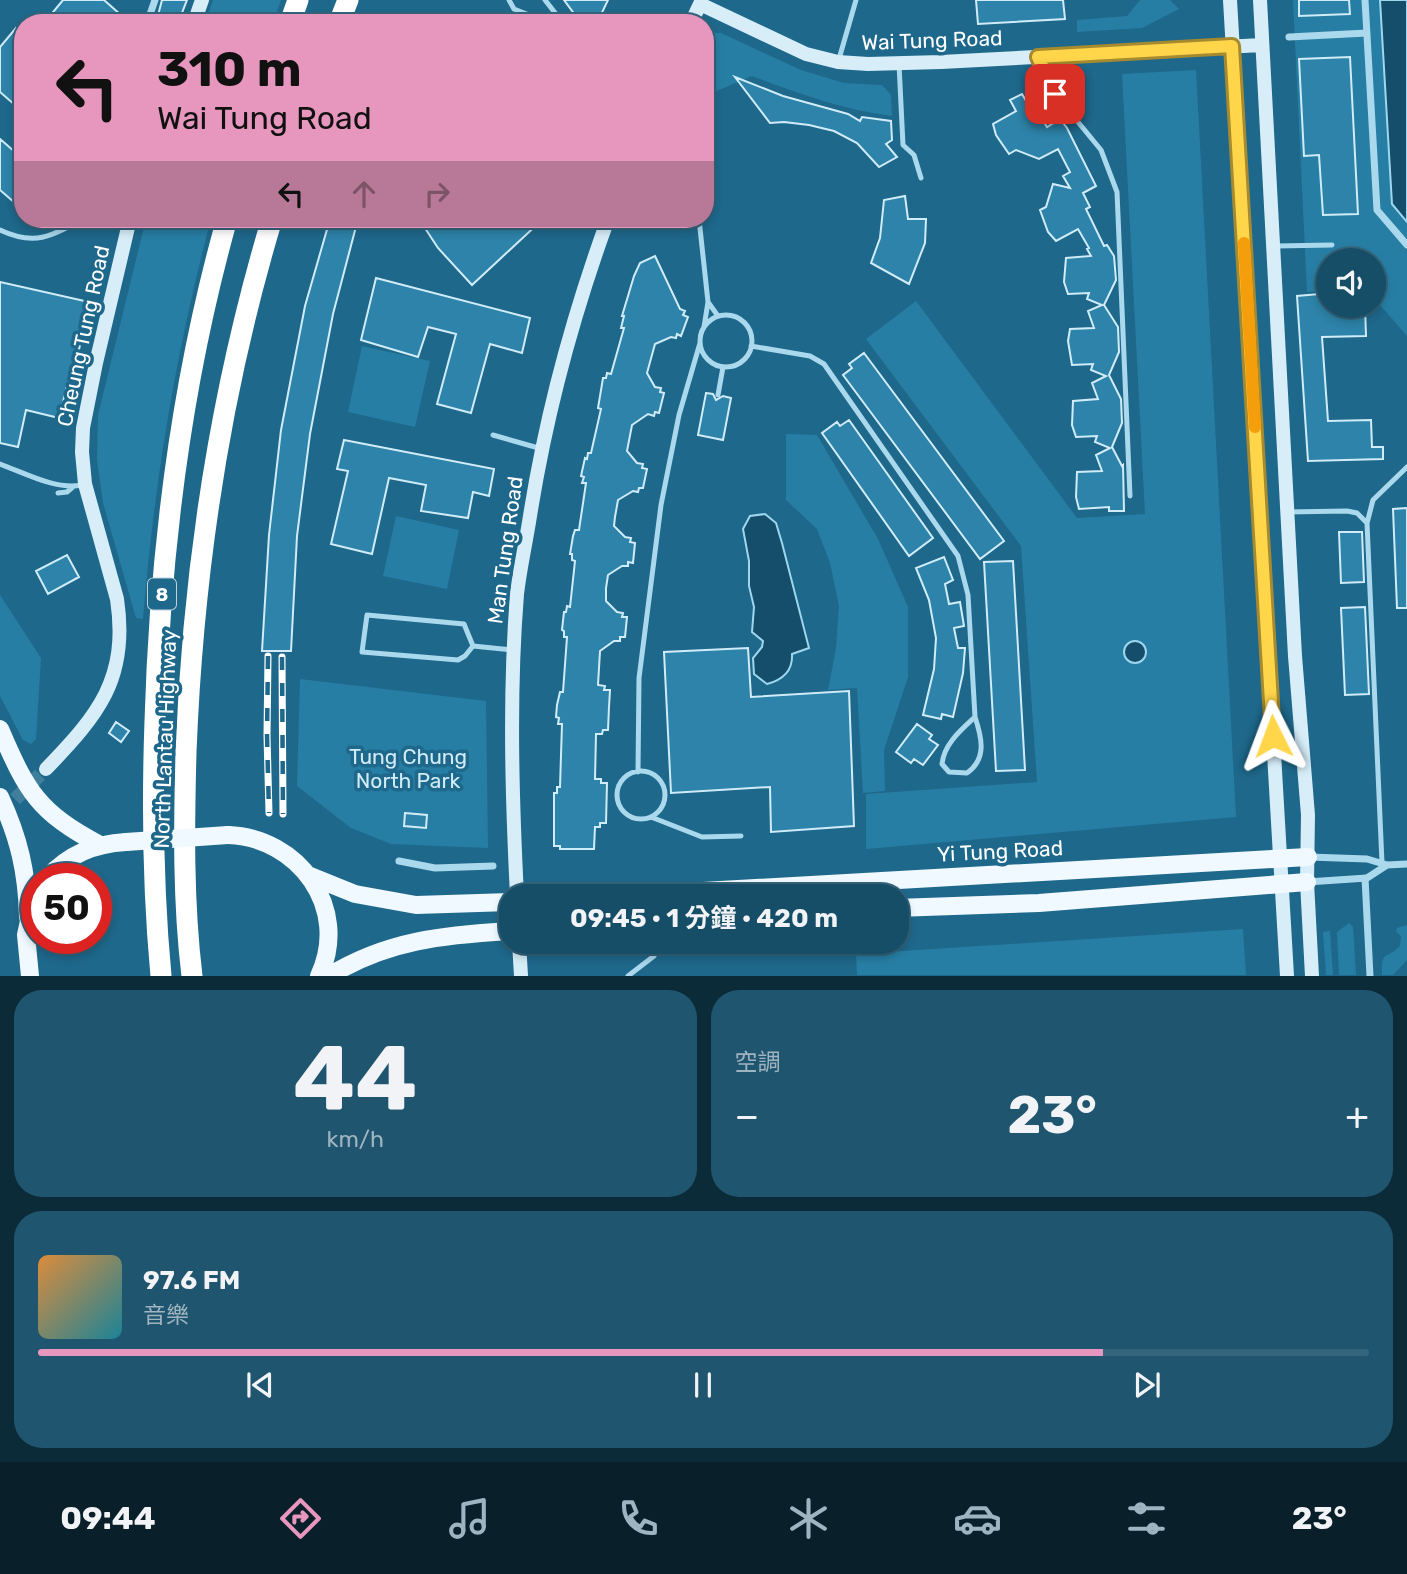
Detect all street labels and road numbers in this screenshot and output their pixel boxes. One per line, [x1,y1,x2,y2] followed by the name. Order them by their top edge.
[861,25,1003,55] street label: Wai Tung Road
[52,243,114,429] street label: Cheung Tung Road
[482,475,528,625] street label: Man Tung Road
[148,579,176,610] road number: 8
[149,629,181,849] street label: North Lantau Highway
[936,835,1064,867] street label: Yi Tung Road

